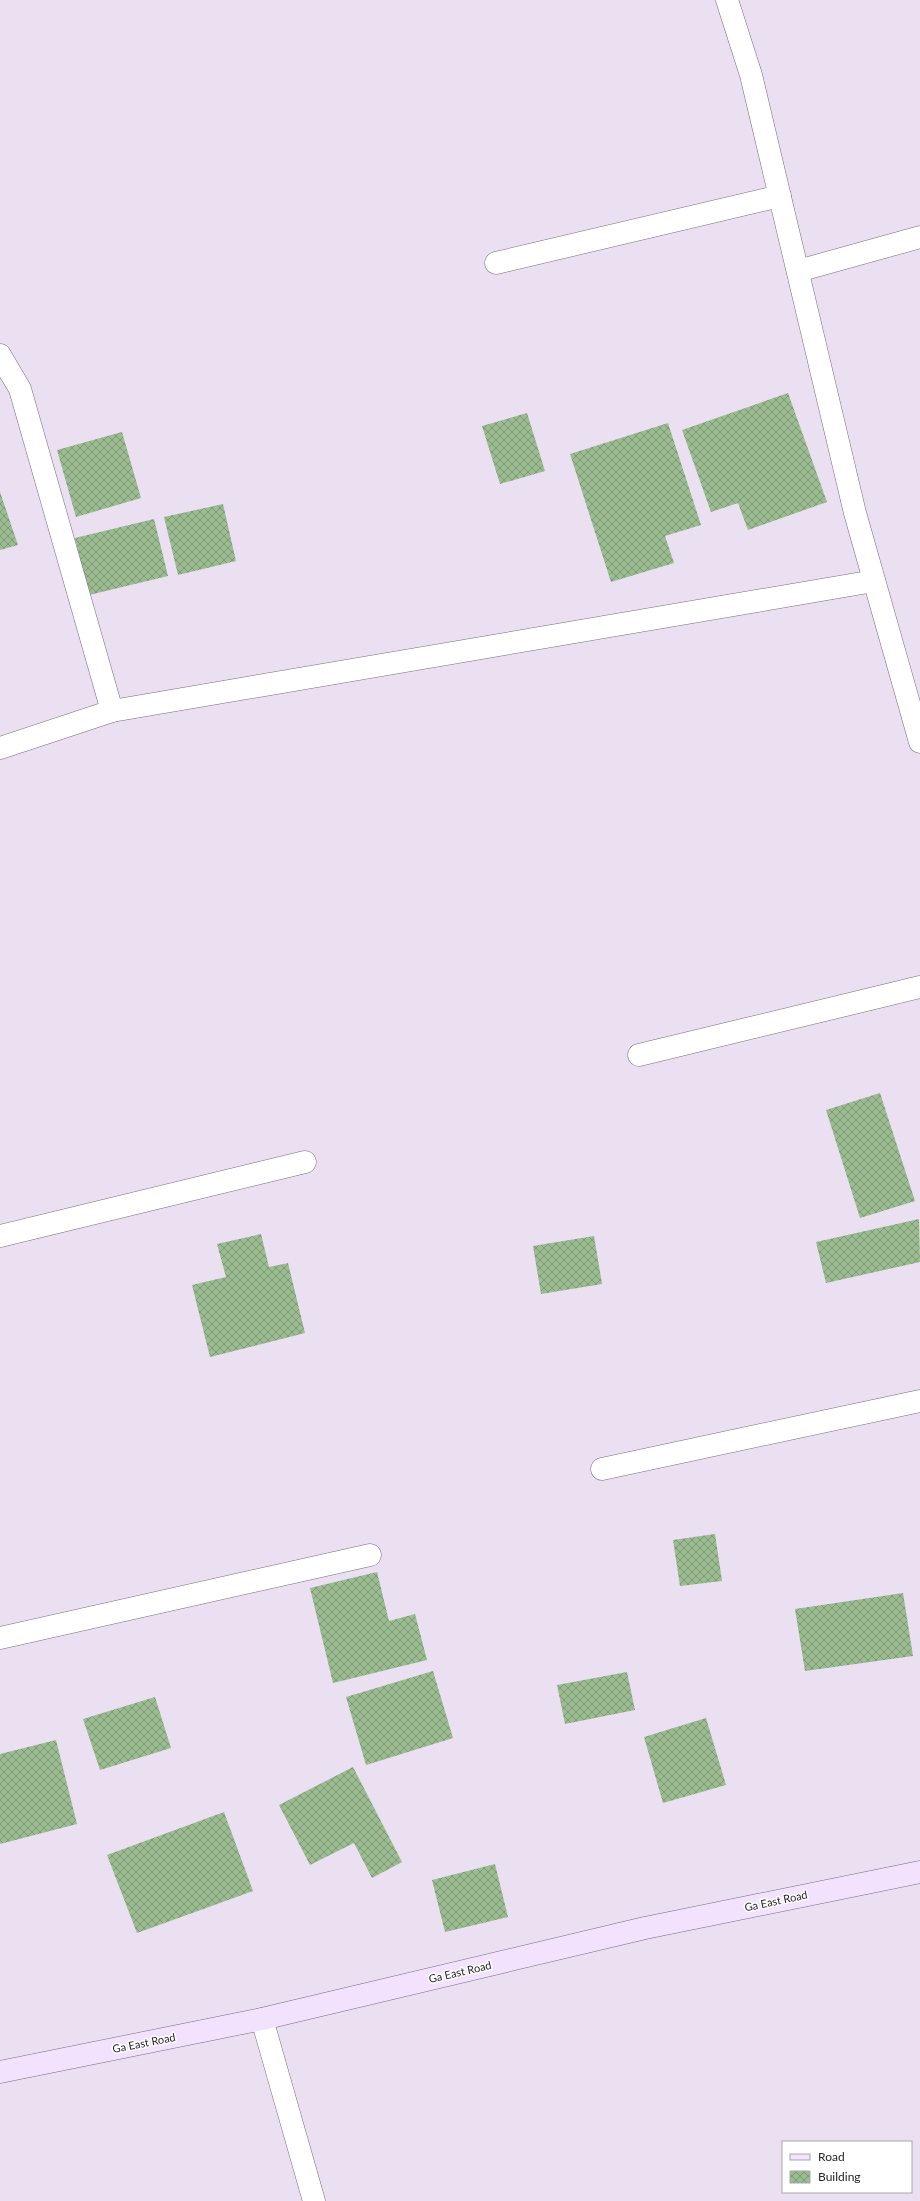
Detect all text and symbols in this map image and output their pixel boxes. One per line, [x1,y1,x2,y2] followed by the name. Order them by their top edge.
[743,1888,809,1914] street label: Ga East Road
[427,1958,493,1985] street label: Ga East Road
[111,2030,177,2055] street label: Ga East Road
[782,2141,912,2193] legend
[818,2149,845,2164] text: Road
[818,2169,861,2184] text: Building

